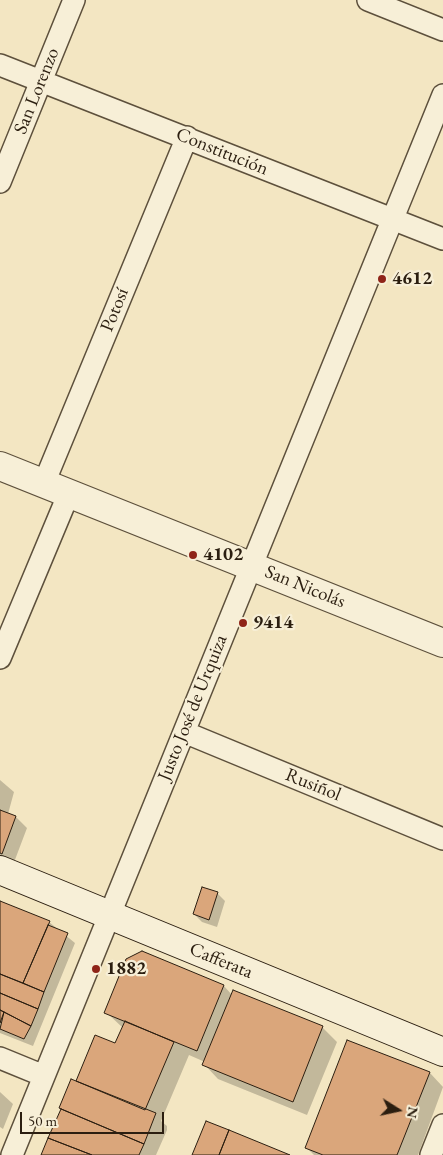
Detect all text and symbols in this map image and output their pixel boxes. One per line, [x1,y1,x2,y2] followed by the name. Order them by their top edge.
[9,44,65,138] street label: San Lorenzo
[173,123,271,181] street label: Constitución
[392,268,432,290] place label: 4612
[376,273,388,285] marker: 4612
[96,285,134,335] street label: Potosí
[203,544,243,566] place label: 4102
[187,549,199,561] marker: 4102
[261,561,349,613] street label: San Nicolás
[253,612,293,634] place label: 9414
[237,617,249,629] marker: 9414
[153,632,233,784] street label: Justo José de Urquiza
[282,764,344,806] street label: Rusiñol
[186,938,256,984] street label: Cafferata
[106,958,146,980] place label: 1882
[90,963,102,975] marker: 1882
[373,1085,423,1135] north arrow
[22,1102,166,1134] scale bar
[403,1105,423,1120] text: N
[28,1111,57,1130] text: 50 m

